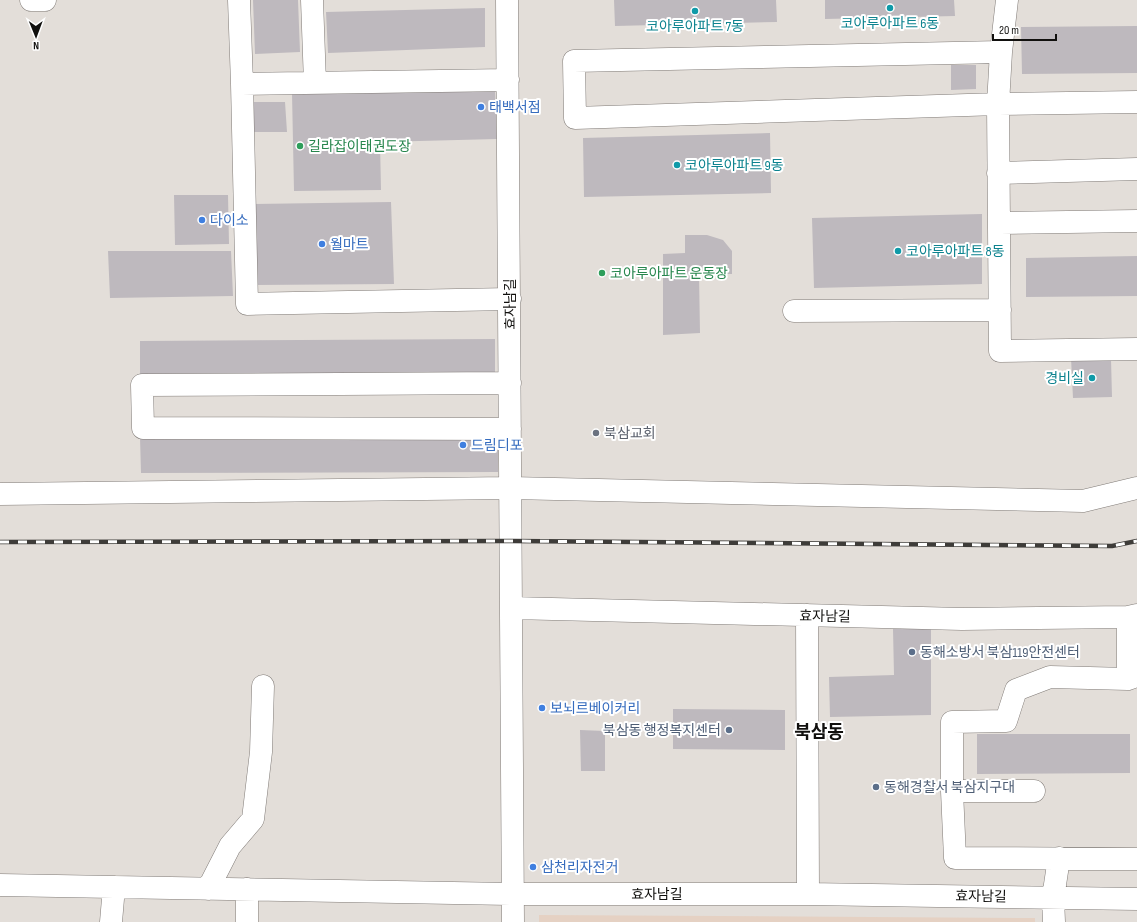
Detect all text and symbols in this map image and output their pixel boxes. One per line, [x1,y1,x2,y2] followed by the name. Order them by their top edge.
[885,3,895,13] marker: 코아루아파트 6동
[690,6,700,16] marker: 코아루아파트 7동
[841,15,939,32] place label: 코아루아파트 6동
[16,16,56,56] north arrow
[993,16,1056,42] scale bar
[646,18,744,35] place label: 코아루아파트 7동
[999,23,1019,38] text: 20 m
[33,39,39,52] text: N
[489,99,541,116] place label: 태백서점
[476,102,486,112] marker: 태백서점
[308,138,411,155] place label: 길라잡이태권도장
[295,141,305,151] marker: 길라잡이태권도장
[685,157,784,174] place label: 코아루아파트 9동
[672,160,682,170] marker: 코아루아파트 9동
[210,212,249,229] place label: 다이소
[197,215,207,225] marker: 다이소
[330,236,369,253] place label: 월마트
[317,239,327,249] marker: 월마트
[906,243,1005,260] place label: 코아루아파트 8동
[893,246,903,256] marker: 코아루아파트 8동
[610,265,728,282] place label: 코아루아파트 운동장
[597,268,607,278] marker: 코아루아파트 운동장
[502,278,519,330] street label: 효자남길
[1045,370,1084,387] place label: 경비실
[1087,373,1097,383] marker: 경비실
[604,425,656,442] place label: 북삼교회
[591,428,601,438] marker: 북삼교회
[471,437,523,454] place label: 드림디포
[458,440,468,450] marker: 드림디포
[799,608,851,625] street label: 효자남길
[920,644,1080,661] place label: 동해소방서 북삼119안전센터
[907,647,917,657] marker: 동해소방서 북삼119안전센터
[550,700,640,717] place label: 보뇌르베이커리
[537,703,547,713] marker: 보뇌르베이커리
[603,722,721,739] place label: 북삼동 행정복지센터
[794,722,844,743] district label: 북삼동
[724,725,734,735] marker: 북삼동 행정복지센터
[884,779,1015,796] place label: 동해경찰서 북삼지구대
[871,782,881,792] marker: 동해경찰서 북삼지구대
[541,859,618,876] place label: 삼천리자전거
[528,862,538,872] marker: 삼천리자전거
[631,886,683,903] street label: 효자남길
[955,888,1007,905] street label: 효자남길

